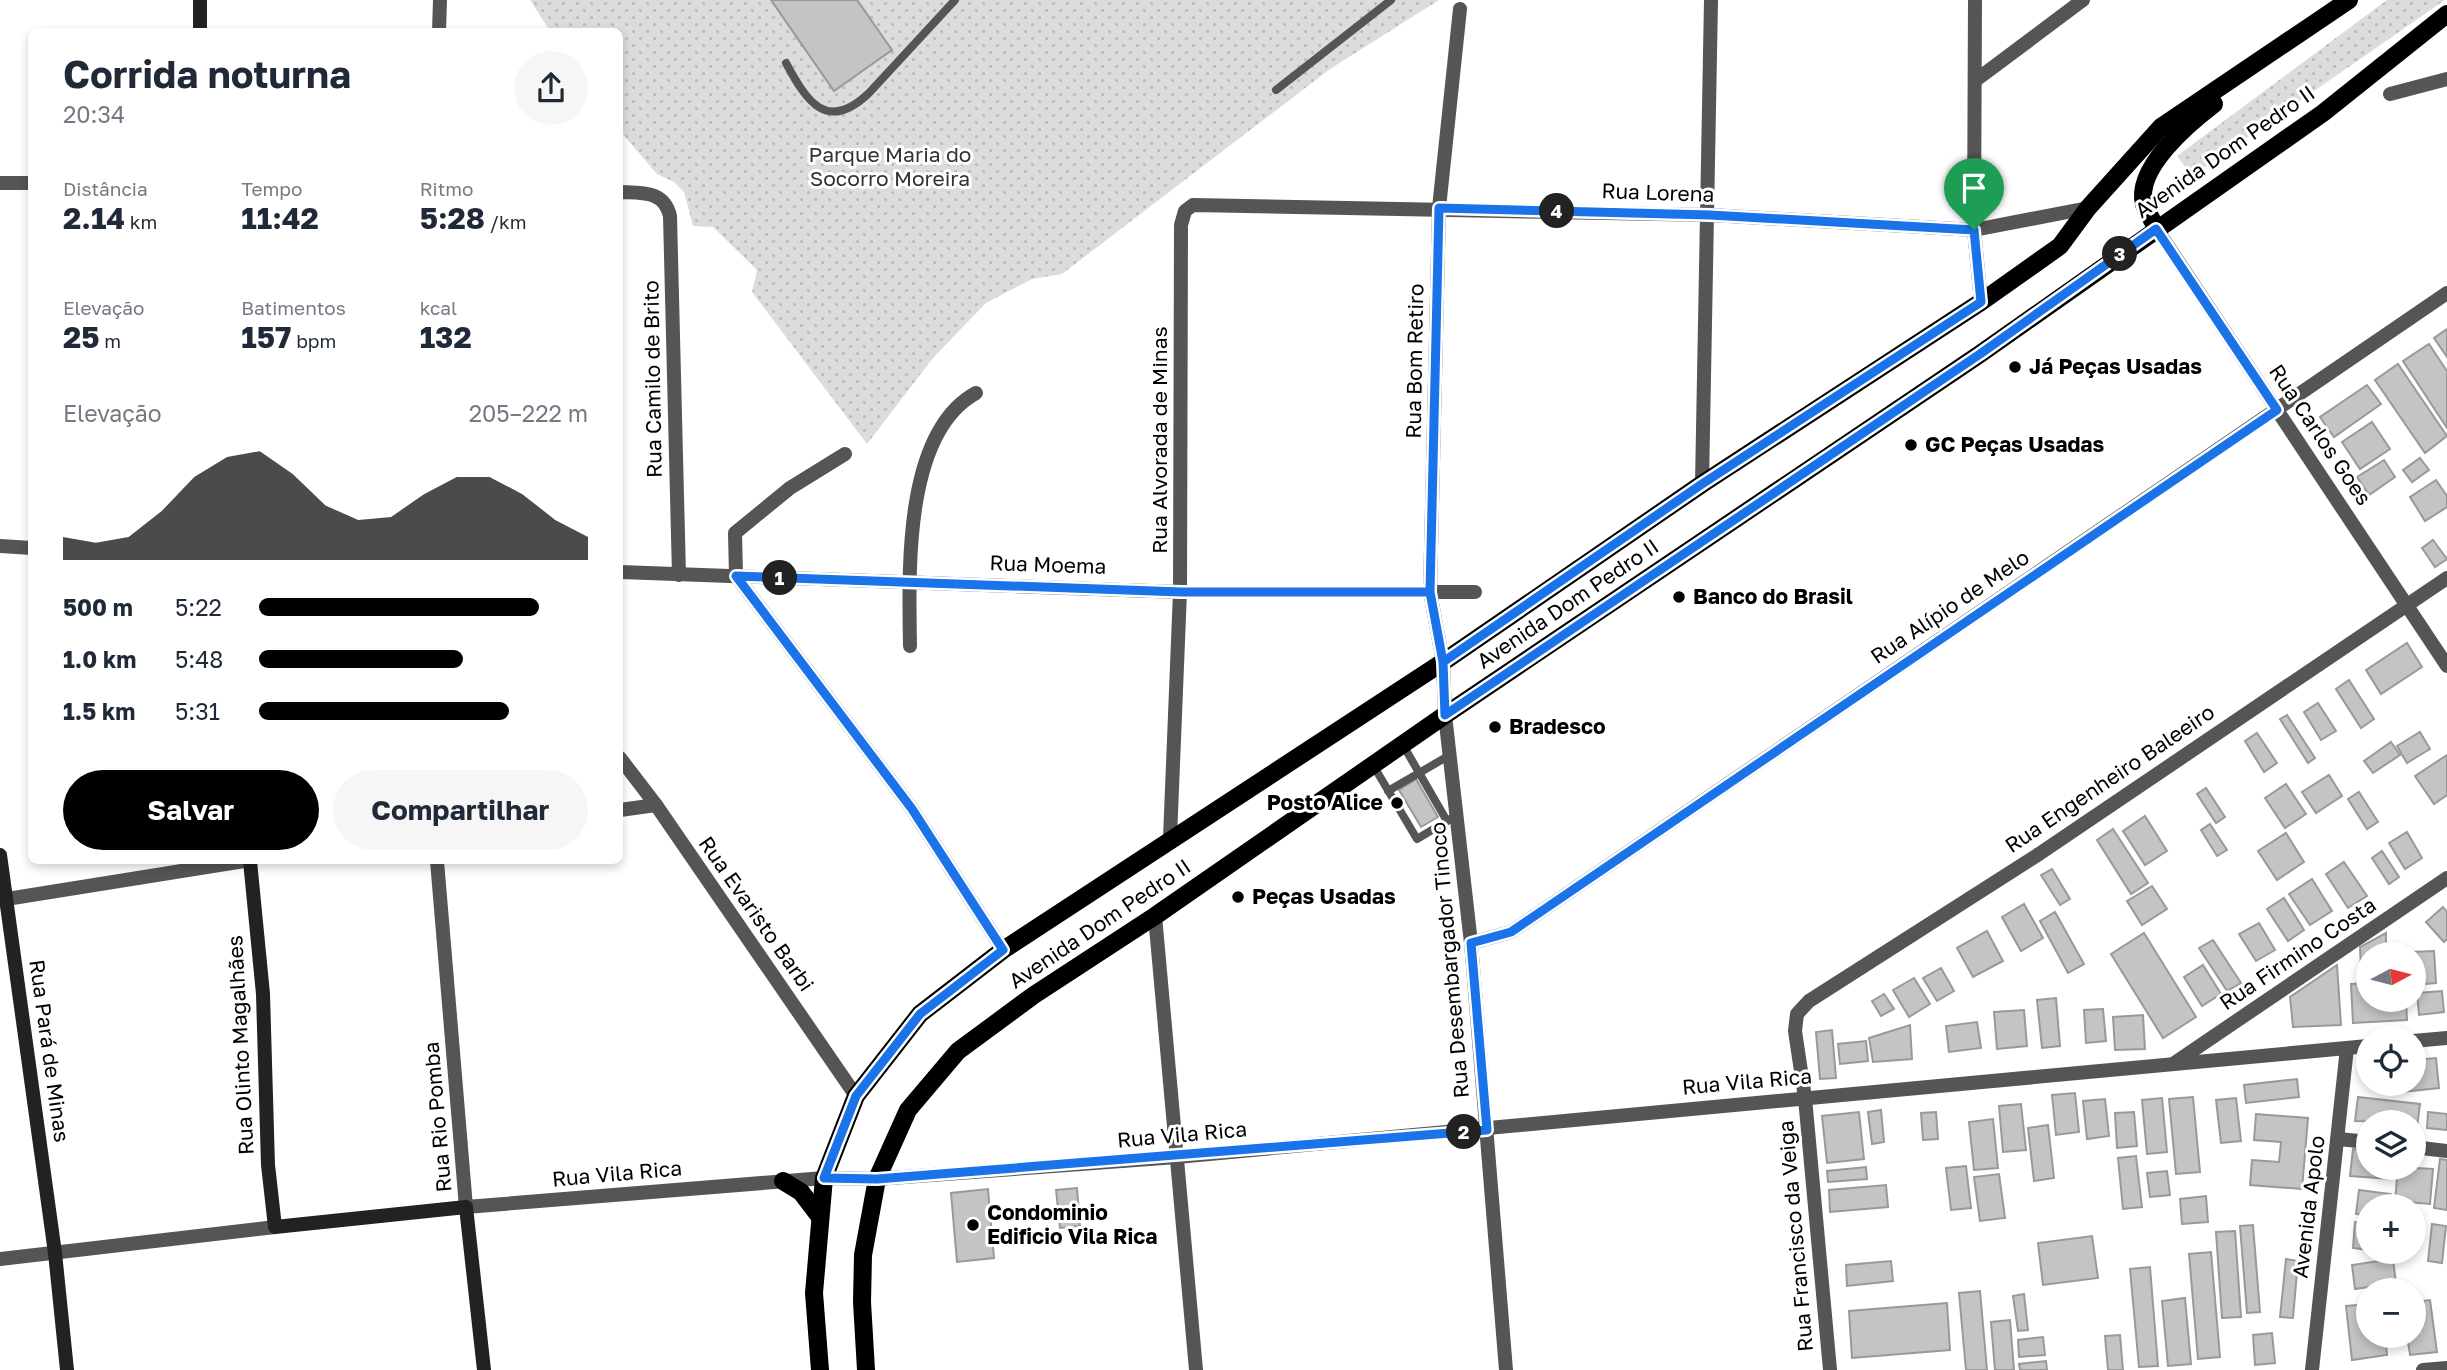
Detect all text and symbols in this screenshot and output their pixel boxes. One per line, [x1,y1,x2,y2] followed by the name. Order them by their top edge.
[63,51,351,96] text: Corrida noturna
[514,51,588,125] button: share
[2129,79,2319,223] street label: Avenida Dom Pedro II
[63,100,125,128] text: 20:34
[809,141,971,191] park label: Parque Maria do Socorro Moreira
[1944,158,2004,230] pin
[1955,169,1993,207] icon: arrive
[63,177,148,200] text: Distância
[241,177,302,200] text: Tempo
[420,177,473,200] text: Ritmo
[1601,177,1715,207] street label: Rua Lorena
[1540,194,1574,228] pin: 4
[1551,199,1562,222] text: 4
[63,200,125,236] text: 2.14
[241,200,319,236] text: 11:42
[420,200,485,236] text: 5:28
[125,210,157,233] text: km
[485,210,526,233] text: /km
[2102,236,2138,272] pin: 3
[2114,242,2125,265] text: 3
[637,280,667,478] street label: Rua Camilo de Brito
[1400,283,1428,439] street label: Rua Bom Retiro
[63,296,144,319] text: Elevação
[241,296,346,319] text: Batimentos
[420,296,457,319] text: kcal
[63,319,100,355] text: 25
[241,319,291,355] text: 157
[420,319,472,355] text: 132
[1146,326,1172,554] street label: Rua Alvorada de Minas
[100,329,121,352] text: m
[291,329,336,352] text: bpm
[2029,353,2202,379] place label: Já Peças Usadas
[2007,359,2023,375] marker: Já Peças Usadas
[2264,359,2378,510] street label: Rua Carlos Goes
[63,399,162,427] text: Elevação
[469,399,588,427] text: 205–222 m
[1925,431,2104,457] place label: GC Peças Usadas
[1903,437,1919,453] marker: GC Peças Usadas
[1472,533,1663,674] street label: Avenida Dom Pedro II
[1865,543,2034,669] street label: Rua Alípio de Melo
[989,549,1107,579] street label: Rua Moema
[762,560,798,596] pin: 1
[775,566,784,589] text: 1
[1693,583,1853,609] place label: Banco do Brasil
[1671,589,1687,605] marker: Banco do Brasil
[63,593,133,621] text: 500 m
[175,593,222,621] text: 5:22
[63,645,136,673] text: 1.0 km
[175,645,223,673] text: 5:48
[63,697,135,725] text: 1.5 km
[175,697,220,725] text: 5:31
[2000,698,2219,858] street label: Rua Engenheiro Baleeiro
[1509,713,1606,739] place label: Bradesco
[1487,719,1503,735] marker: Bradesco
[63,770,319,850] button: Salvar
[333,770,588,850] button: Compartilhar
[1267,789,1383,815] place label: Posto Alice
[1389,795,1405,811] marker: Posto Alice
[1424,821,1474,1099] street label: Rua Desembargador Tinoco
[694,831,820,996] street label: Rua Evaristo Barbi
[1004,853,1195,994] street label: Avenida Dom Pedro II
[1252,883,1396,909] place label: Peças Usadas
[1230,889,1246,905] marker: Peças Usadas
[2214,891,2381,1015] street label: Rua Firmino Costa
[221,934,259,1156] street label: Rua Olinto Magalhães
[2356,942,2426,1012] north arrow
[2356,942,2426,1348] map controls
[24,958,76,1144] street label: Rua Pará de Minas
[2356,1026,2426,1096] button: locate
[417,1041,457,1193] street label: Rua Rio Pomba
[1681,1062,1813,1100] street label: Rua Vila Rica
[2356,1110,2426,1180] button: layers
[1446,1114,1482,1150] pin: 2
[1116,1115,1248,1153] street label: Rua Vila Rica
[1772,1119,1818,1353] street label: Rua Francisco da Veiga
[1458,1120,1469,1143] text: 2
[2286,1134,2330,1280] street label: Avenida Apolo
[551,1154,683,1192] street label: Rua Vila Rica
[2356,1194,2426,1264] button: +
[987,1199,1158,1249] place label: Condominio Edificio Vila Rica
[965,1217,981,1233] marker: Condominio Edificio Vila Rica
[2356,1278,2426,1348] button: −

